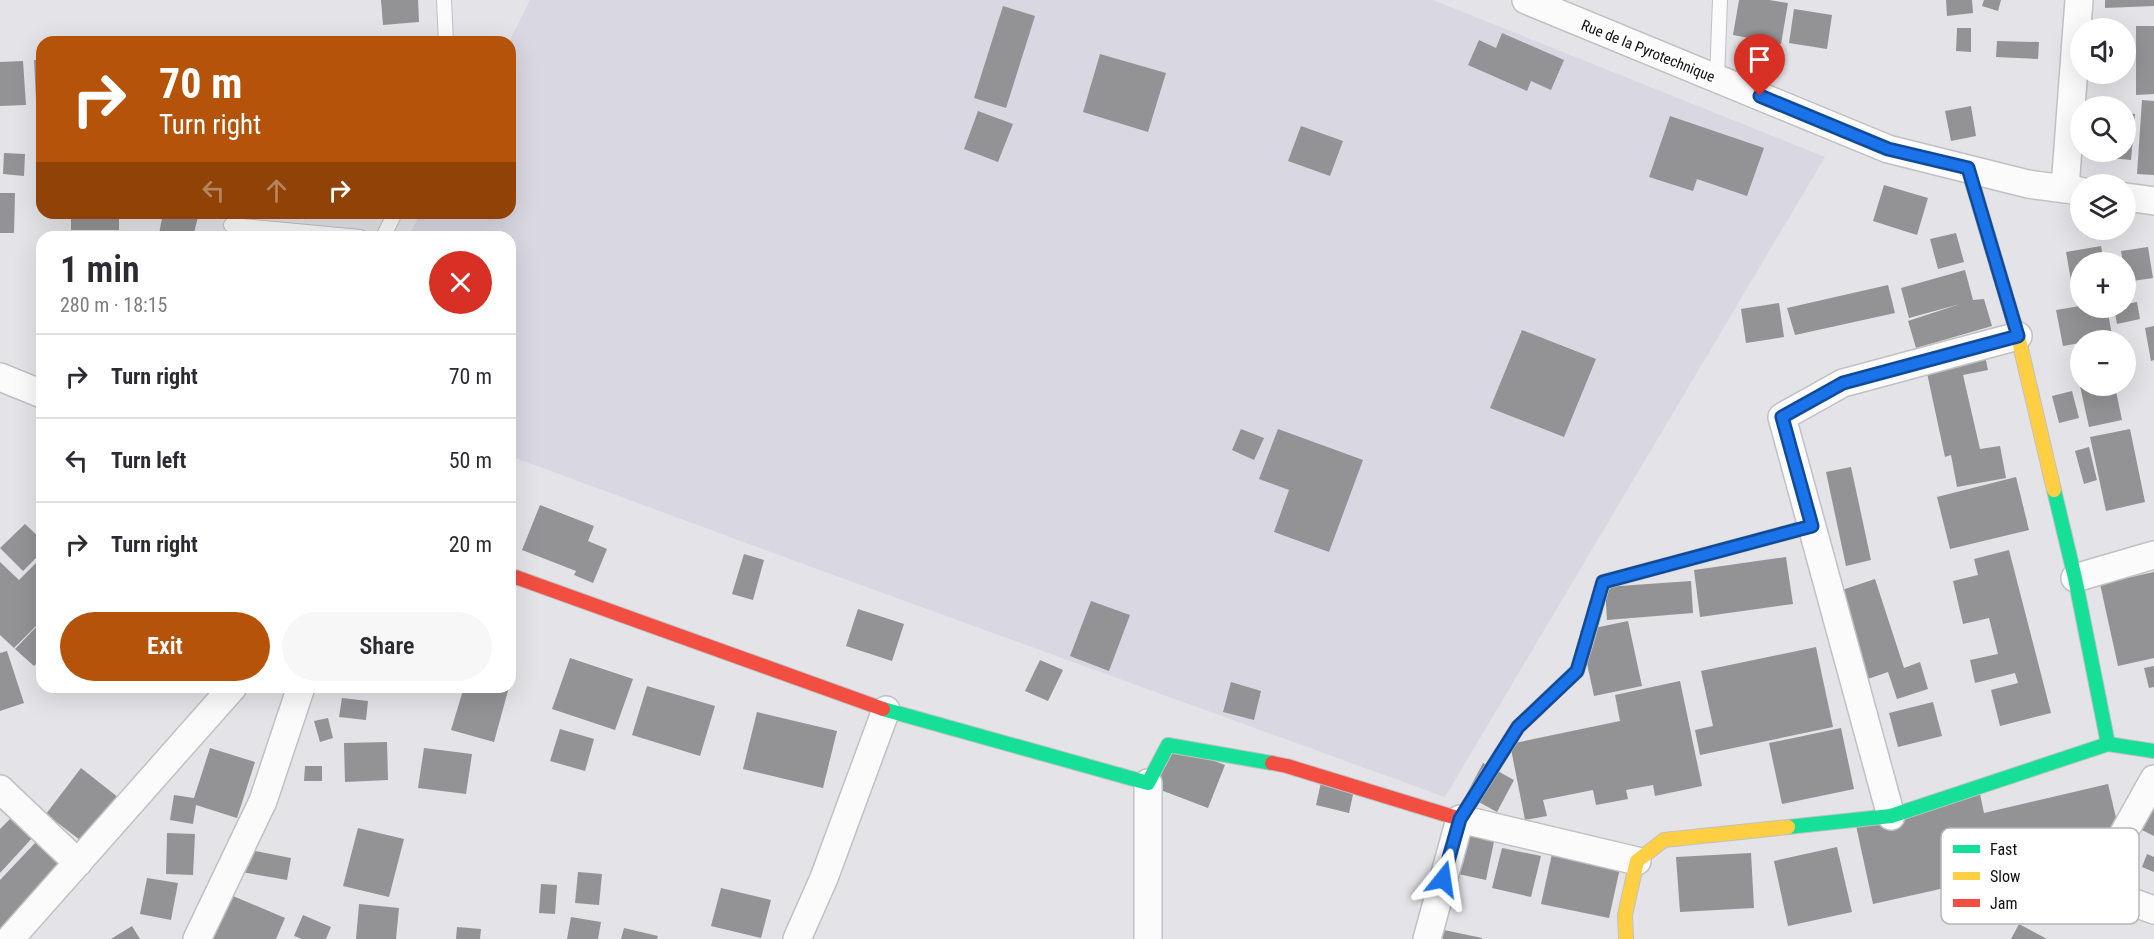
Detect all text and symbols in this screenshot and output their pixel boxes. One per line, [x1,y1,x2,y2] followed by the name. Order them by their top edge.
[1579,16,1717,86] street label: Rue de la Pyrotechnique
[2070,18,2136,396] map controls
[2070,18,2136,84] button: sound
[1734,34,1785,96] pin
[1743,43,1776,76] icon: arrive
[159,59,242,108] text: 70 m
[60,60,138,138] icon: right
[2070,96,2136,162] button: search
[159,109,261,141] text: Turn right
[197,174,230,207] icon: left
[260,174,293,207] icon: ahead
[323,174,356,207] icon: right
[2070,174,2136,240] button: layers
[60,249,140,291] text: 1 min
[429,251,492,314] button: close
[2070,252,2136,318] button: +
[60,293,167,317] text: 280 m · 18:15
[2070,330,2136,396] button: −
[60,360,93,393] icon: right
[111,364,198,389] text: Turn right
[449,364,492,389] text: 70 m
[60,444,93,477] icon: left
[111,448,186,473] text: Turn left
[449,448,492,473] text: 50 m
[60,528,93,561] icon: right
[111,532,198,557] text: Turn right
[449,532,492,557] text: 20 m
[60,612,270,681] button: Exit
[282,612,492,681] button: Share
[1941,828,2139,924] legend
[1990,840,2017,859] text: Fast
[1411,847,1475,911] position arrow
[1990,867,2020,886] text: Slow
[1990,894,2017,913] text: Jam

